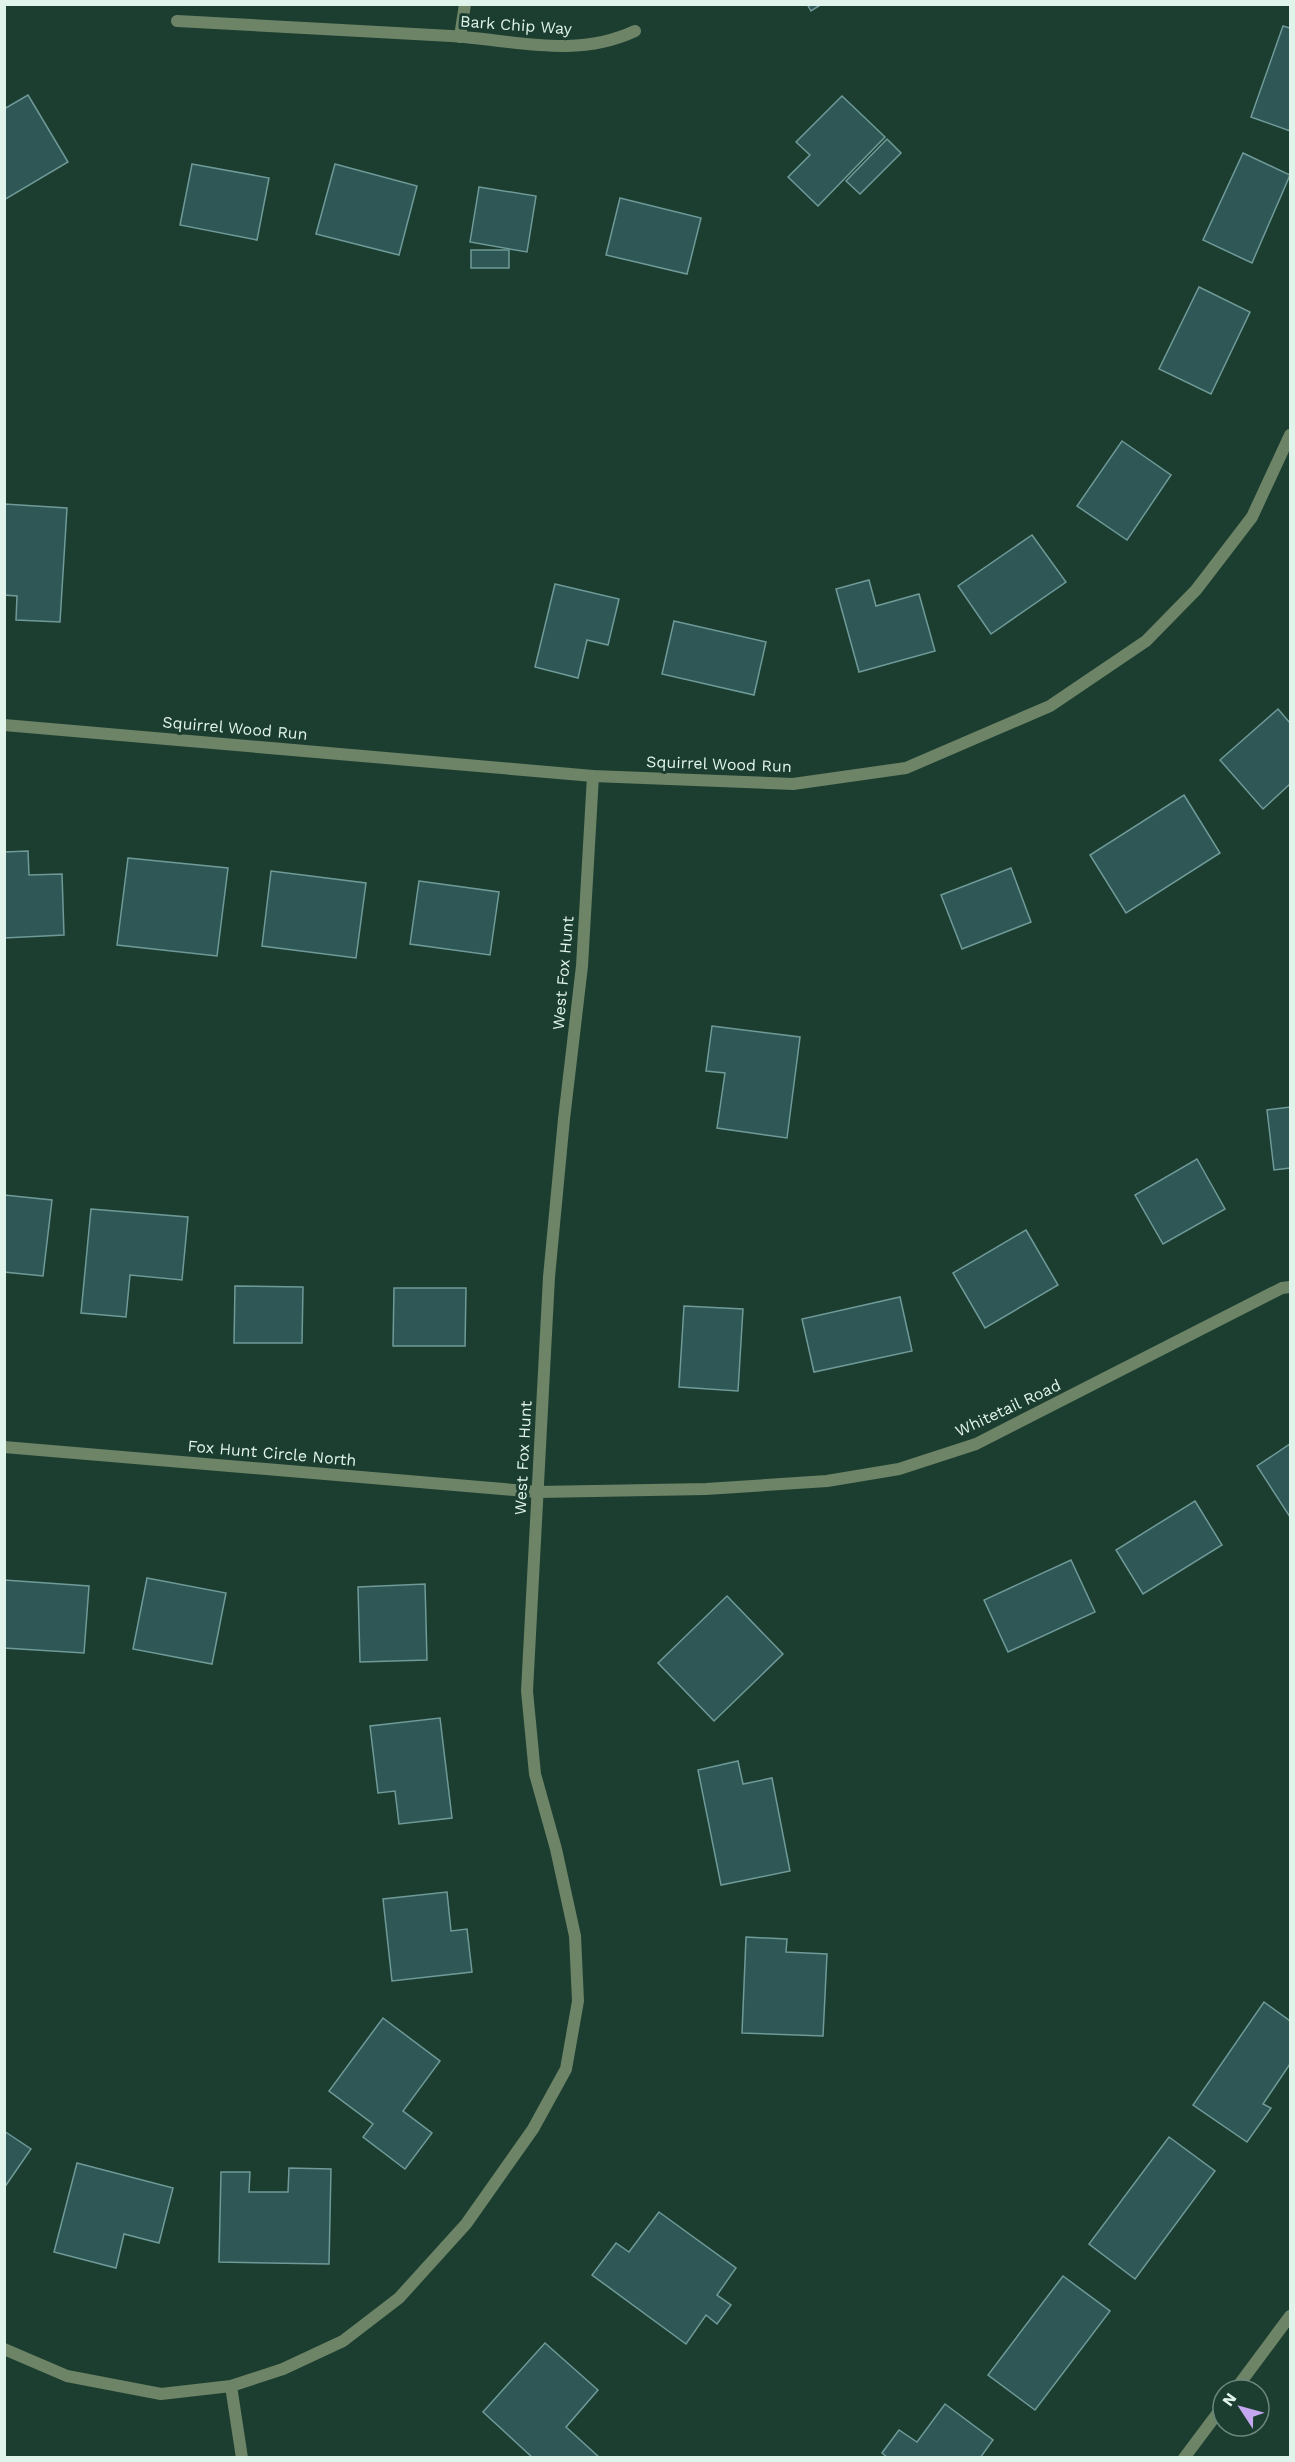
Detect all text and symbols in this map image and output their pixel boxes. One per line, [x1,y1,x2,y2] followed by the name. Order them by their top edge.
[459,12,573,38] street label: Bark Chip Way
[162,712,308,744] street label: Squirrel Wood Run
[646,752,792,776] street label: Squirrel Wood Run
[549,915,577,1031] street label: West Fox Hunt
[952,1375,1064,1441] street label: Whitetail Road
[511,1400,535,1516] street label: West Fox Hunt
[187,1436,357,1470] street label: Fox Hunt Circle North
[1211,2378,1271,2438] north arrow
[1218,2389,1240,2410] text: N

